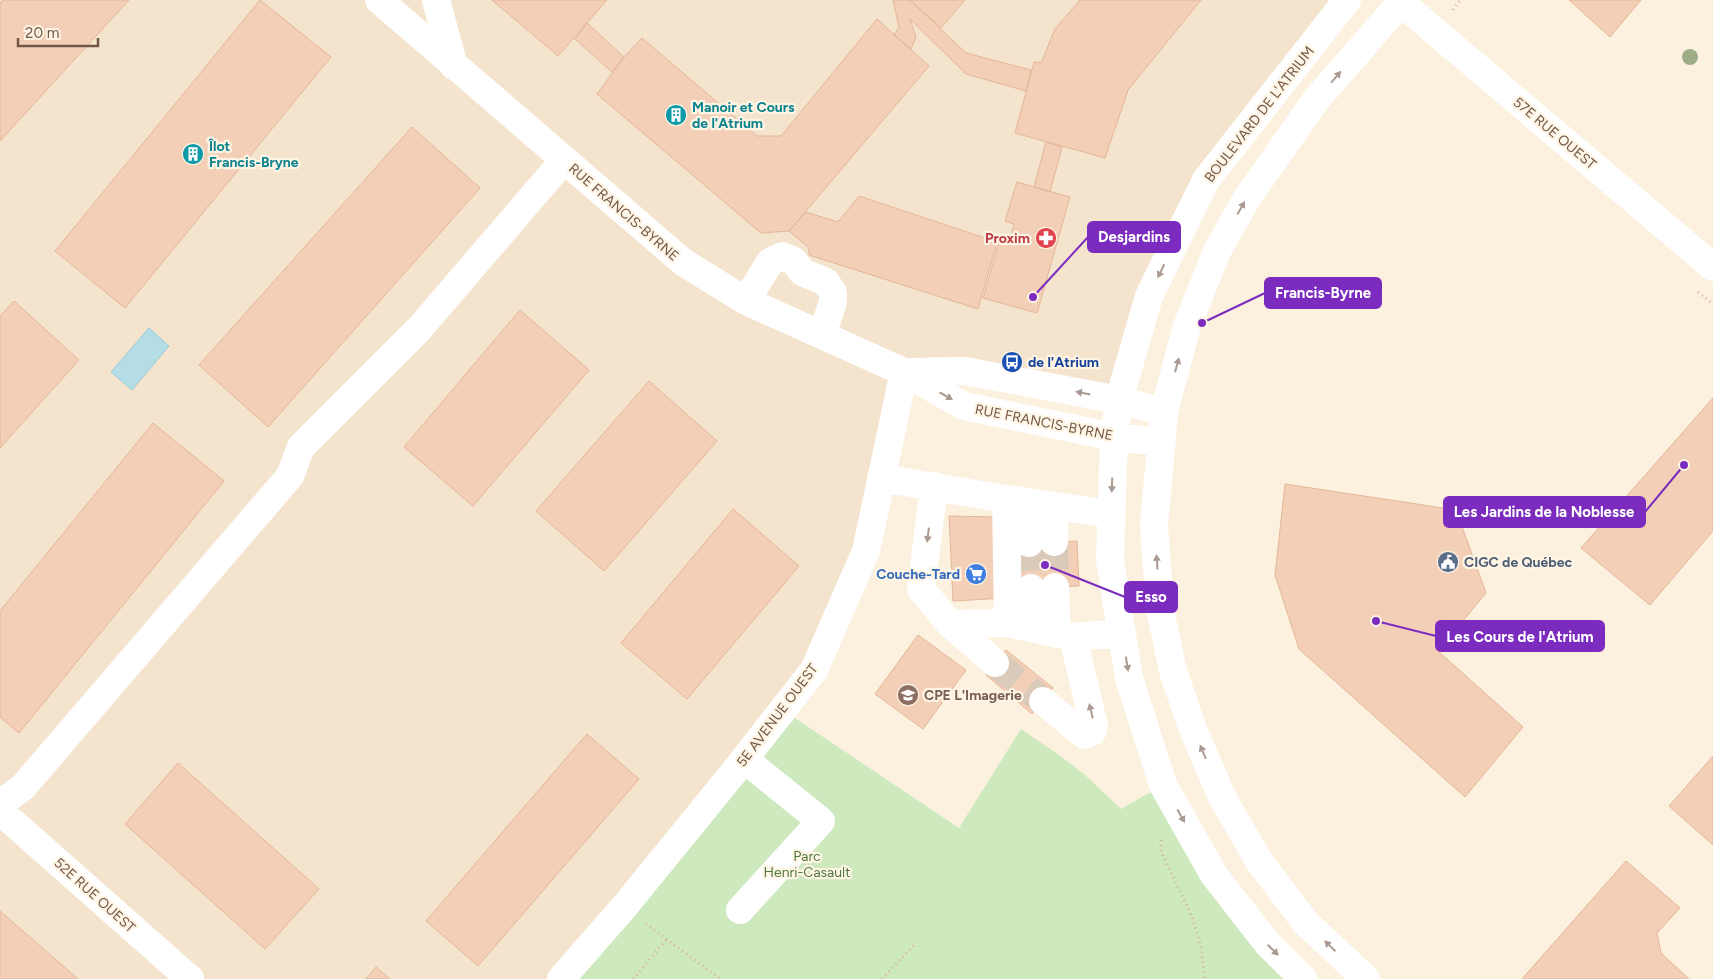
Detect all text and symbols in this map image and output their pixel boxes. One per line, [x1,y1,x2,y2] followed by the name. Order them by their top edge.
[18,15,98,47] scale bar
[25,24,59,42] text: 20 m
[1201,43,1318,186] street label: BOULEVARD DE L'ATRIUM
[1331,71,1342,84] one-way arrow
[1510,94,1600,173] street label: 57E RUE OUEST
[692,99,795,132] place label: Manoir et Cours de l'Atrium
[664,103,688,127] building icon: Manoir et Cours de l'Atrium
[208,138,299,171] place label: Îlot Francis-Bryne
[181,142,205,166] building icon: Îlot Francis-Bryne
[565,160,682,265] street label: RUE FRANCIS-BYRNE
[1237,201,1245,216] one-way arrow
[1088,222,1180,252] callout: Desjardins
[1034,226,1058,250] pharmacy icon: Proxim
[1098,228,1170,246] text: Desjardins
[985,230,1030,247] place label: Proxim
[1157,264,1165,278] one-way arrow
[1265,278,1381,308] callout: Francis-Byrne
[1275,284,1372,302] text: Francis-Byrne
[1000,350,1024,374] bus stop icon: de l'Atrium
[1028,354,1099,371] place label: de l'Atrium
[1173,358,1181,373] one-way arrow
[1075,388,1091,396] one-way arrow
[939,392,954,400] one-way arrow
[973,401,1114,444] street label: RUE FRANCIS-BYRNE
[1108,478,1116,494] one-way arrow
[1444,497,1645,527] callout: Les Jardins de la Noblesse
[1454,503,1635,521] text: Les Jardins de la Noblesse
[924,527,932,543] one-way arrow
[1436,550,1460,574] public building icon: CIGC de Québec
[1152,554,1160,570] one-way arrow
[1464,554,1572,571] place label: CIGC de Québec
[964,562,988,586] supermarket icon: Couche-Tard
[876,566,960,583] place label: Couche-Tard
[1125,582,1177,612] callout: Esso
[1135,588,1167,606] text: Esso
[1436,621,1604,651] callout: Les Cours de l'Atrium
[1446,628,1594,646] text: Les Cours de l'Atrium
[1123,656,1131,672] one-way arrow
[733,660,822,770] street label: 5E AVENUE OUEST
[896,683,920,707] school or university icon: CPE L'Imagerie
[924,687,1022,704] place label: CPE L'Imagerie
[1087,704,1095,719] one-way arrow
[1199,745,1206,760] one-way arrow
[1177,809,1185,824] one-way arrow
[764,848,850,881] park label: Parc Henri-Casault
[51,854,139,936] street label: 52E RUE OUEST
[1324,940,1336,952] one-way arrow
[1267,944,1279,956] one-way arrow

